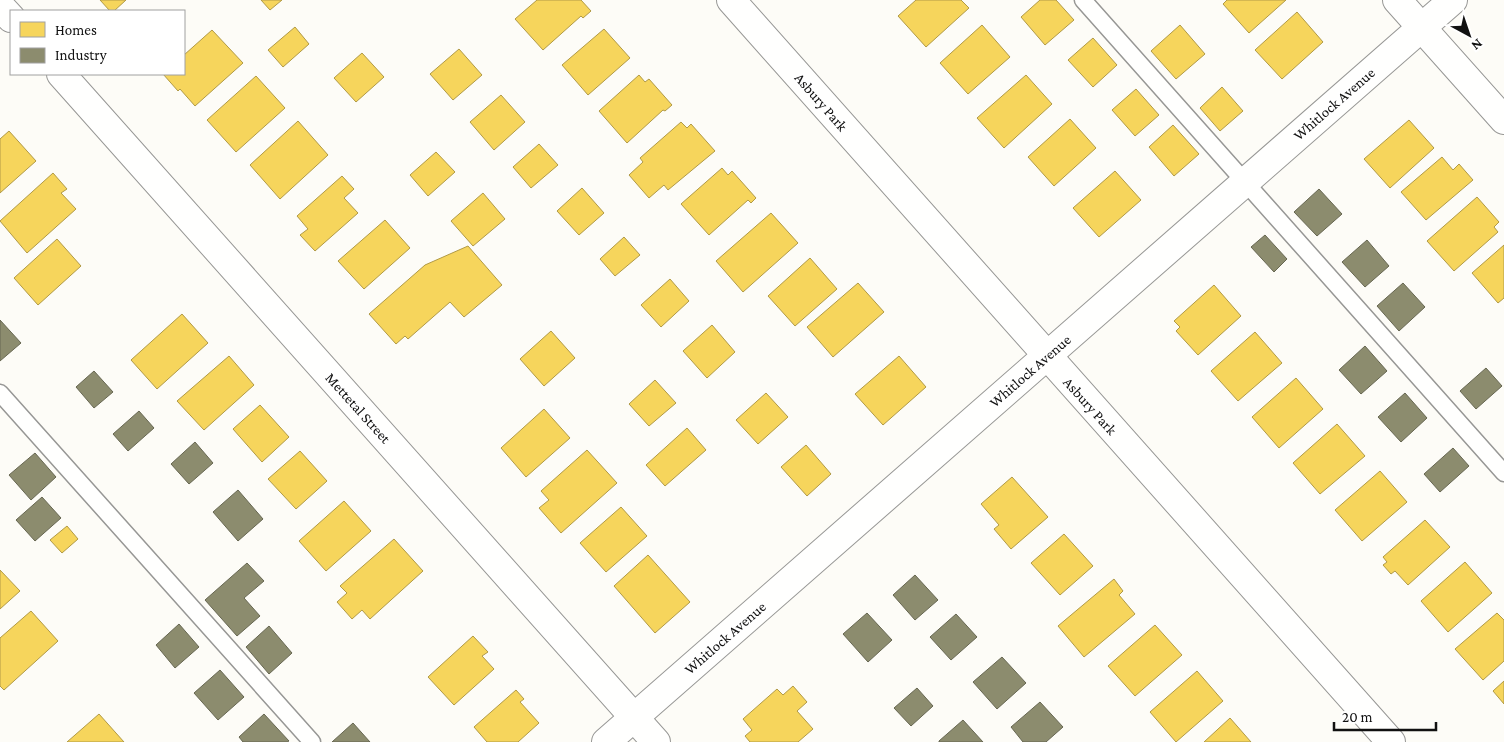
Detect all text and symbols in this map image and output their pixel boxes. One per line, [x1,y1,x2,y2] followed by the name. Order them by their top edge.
[10,10,185,75] legend
[1444,10,1494,60] north arrow
[55,22,97,38] text: Homes
[1468,36,1486,54] text: N
[55,47,107,64] text: Industry
[1290,64,1378,144] street label: Whitlock Avenue
[791,70,851,136] street label: Asbury Park
[986,331,1074,411] street label: Whitlock Avenue
[322,370,394,447] street label: Mettetal Street
[1059,374,1121,439] street label: Asbury Park
[681,598,769,678] street label: Whitlock Avenue
[1334,700,1436,732] scale bar
[1342,709,1373,725] text: 20 m

